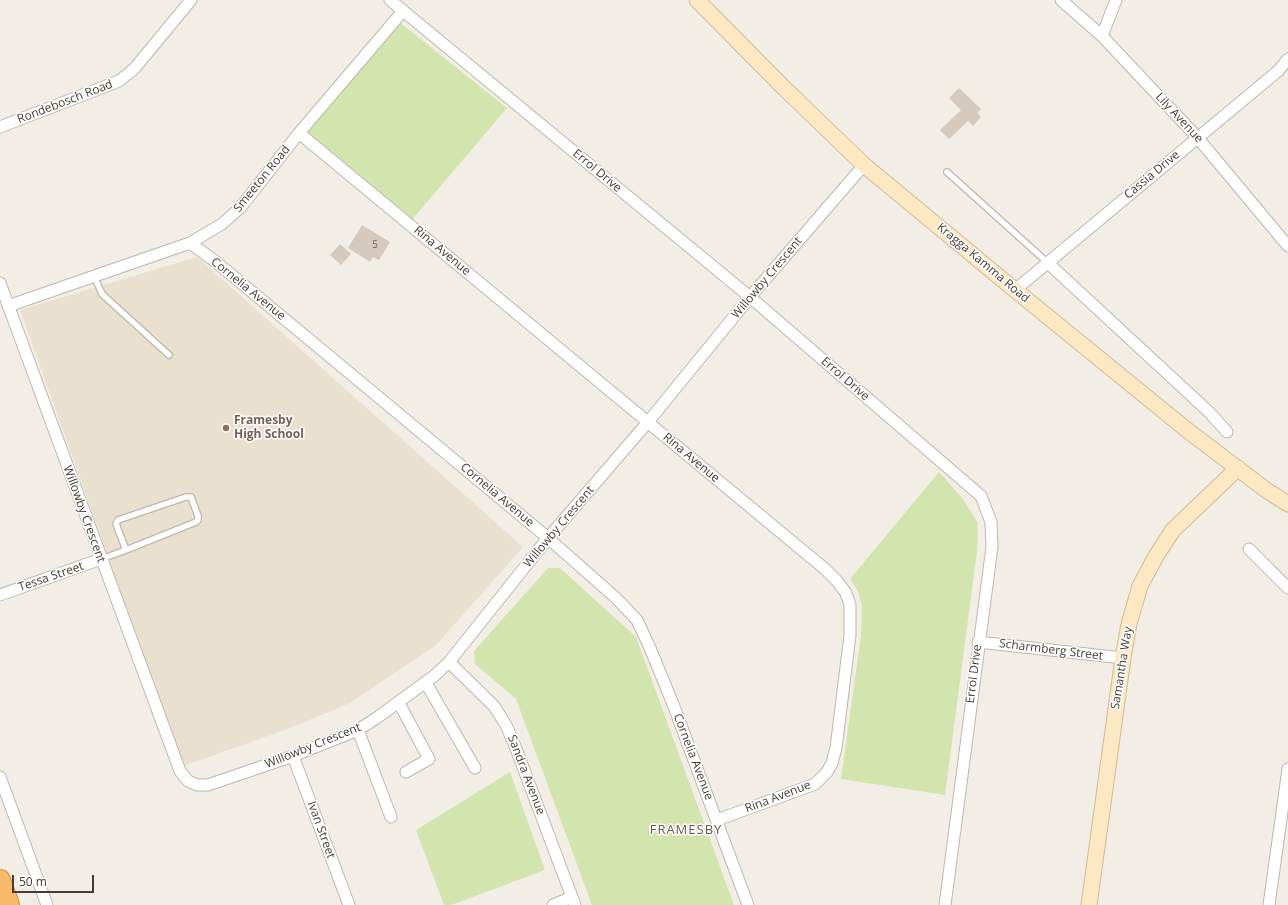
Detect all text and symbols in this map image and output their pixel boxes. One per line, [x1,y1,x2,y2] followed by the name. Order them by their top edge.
[15,77,115,127] street label: Rondebosch Road
[1152,90,1206,146] street label: Lily Avenue
[231,143,293,215] street label: Smeeton Road
[570,146,624,196] street label: Errol Drive
[1121,148,1183,202] street label: Cassia Drive
[934,220,1032,306] street label: Kragga Kamma Road
[411,223,473,279] street label: Rina Avenue
[729,234,805,322] street label: Willowby Crescent
[372,239,378,251] house number: 5
[208,255,288,323] street label: Cornelia Avenue
[818,354,872,404] street label: Errol Drive
[234,414,304,442] place label: Framesby High School
[221,423,231,433] marker: Framesby High School
[660,430,722,486] street label: Rina Avenue
[457,460,537,530] street label: Cornelia Avenue
[60,464,108,564] street label: Willowby Crescent
[521,483,597,571] street label: Willowby Crescent
[16,559,86,595] street label: Tessa Street
[1108,626,1136,710] street label: Samantha Way
[998,636,1104,664] street label: Scharmberg Street
[963,644,985,704] street label: Errol Drive
[670,712,716,802] street label: Cornelia Avenue
[263,720,363,772] street label: Willowby Crescent
[504,733,548,817] street label: Sandra Avenue
[743,778,813,816] street label: Rina Avenue
[304,799,338,861] street label: Ivan Street
[650,822,722,838] district label: FRAMESBY
[14,867,96,893] scale bar
[19,873,47,890] text: 50 m

